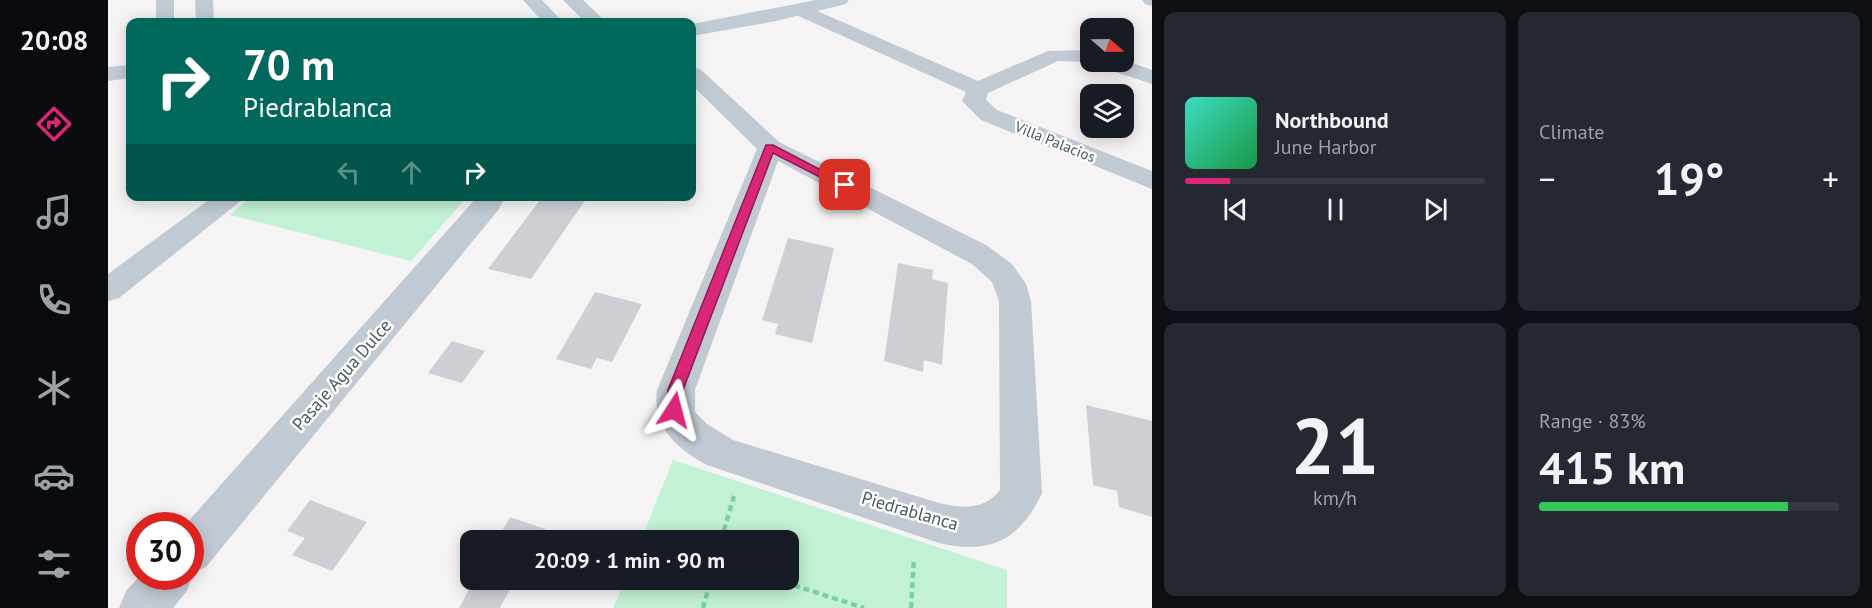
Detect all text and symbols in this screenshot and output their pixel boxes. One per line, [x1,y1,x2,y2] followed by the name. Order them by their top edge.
[1080,18,1134,72] north arrow
[1080,18,1134,138] map controls
[20,23,88,57] text: 20:08
[243,37,335,92] text: 70 m
[144,42,222,120] icon: right
[1080,84,1134,138] button: layers
[243,90,392,124] text: Piedrablanca
[33,103,75,145] icon: directions
[1275,106,1389,134] text: Northbound
[1011,116,1098,166] street label: Villa Palacios
[1539,119,1605,145] text: Climate
[1275,134,1377,160] text: June Harbor
[1654,149,1724,207] text: 19°
[332,156,365,189] icon: left
[395,156,428,189] icon: ahead
[458,156,491,189] icon: right
[1539,157,1556,200] text: −
[1822,157,1839,200] text: +
[819,159,870,210] pin
[828,168,861,201] icon: arrive
[33,191,75,233] icon: music
[1219,193,1252,226] icon: previous
[1319,193,1352,226] icon: pause
[1419,193,1452,226] icon: next
[33,279,75,321] icon: phone
[287,314,396,435] street label: Pasaje Agua Dulce
[33,367,75,409] icon: climate
[642,378,706,442] position arrow
[1291,395,1379,496] text: 21
[1539,408,1646,434] text: Range · 83%
[1539,438,1685,496] text: 415 km
[33,455,75,497] icon: car
[1313,485,1357,511] text: km/h
[859,486,961,535] street label: Piedrablanca
[126,512,204,590] speed limit sign: 30
[33,543,75,585] icon: filters
[534,546,725,574] text: 20:09 · 1 min · 90 m

